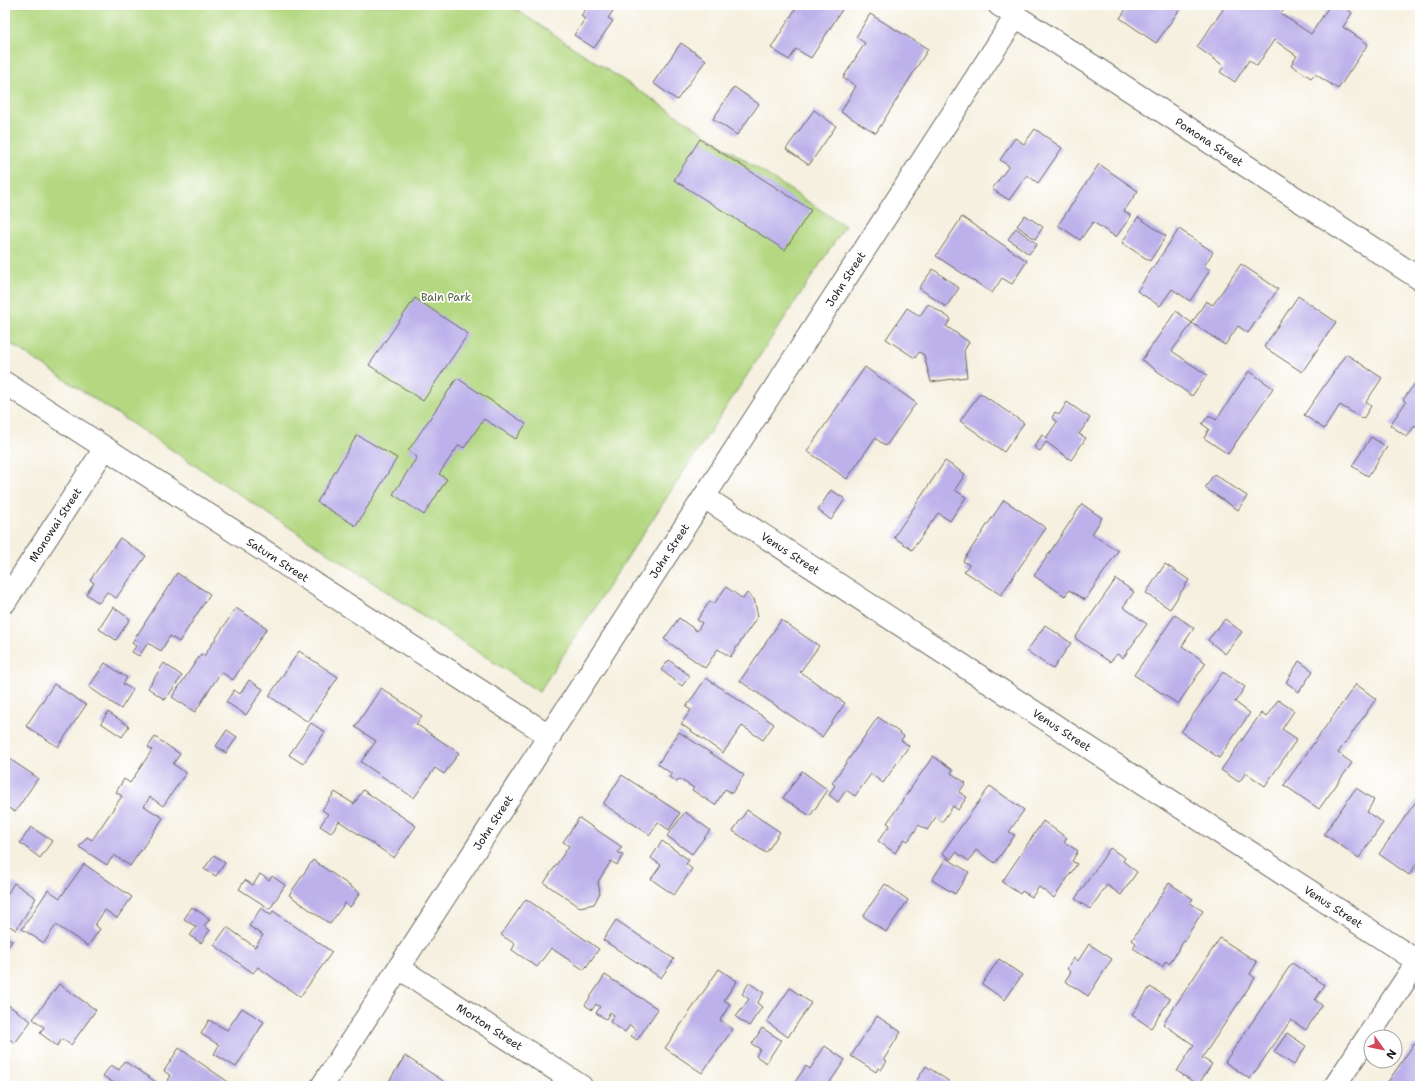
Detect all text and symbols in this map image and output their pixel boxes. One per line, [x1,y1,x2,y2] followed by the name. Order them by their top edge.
[1172,115,1246,170] street label: Pomona Street
[823,249,869,310] street label: John Street
[421,290,471,305] park label: Bain Park
[26,485,85,565] street label: Monowai Street
[646,520,693,581] street label: John Street
[758,529,822,578] street label: Venus Street
[244,534,312,586] street label: Saturn Street
[1029,706,1094,755] street label: Venus Street
[470,792,517,853] street label: John Street
[1301,882,1366,932] street label: Venus Street
[453,1000,525,1054] street label: Morton Street
[1363,1029,1403,1069] north arrow
[1382,1046,1400,1062] text: N

